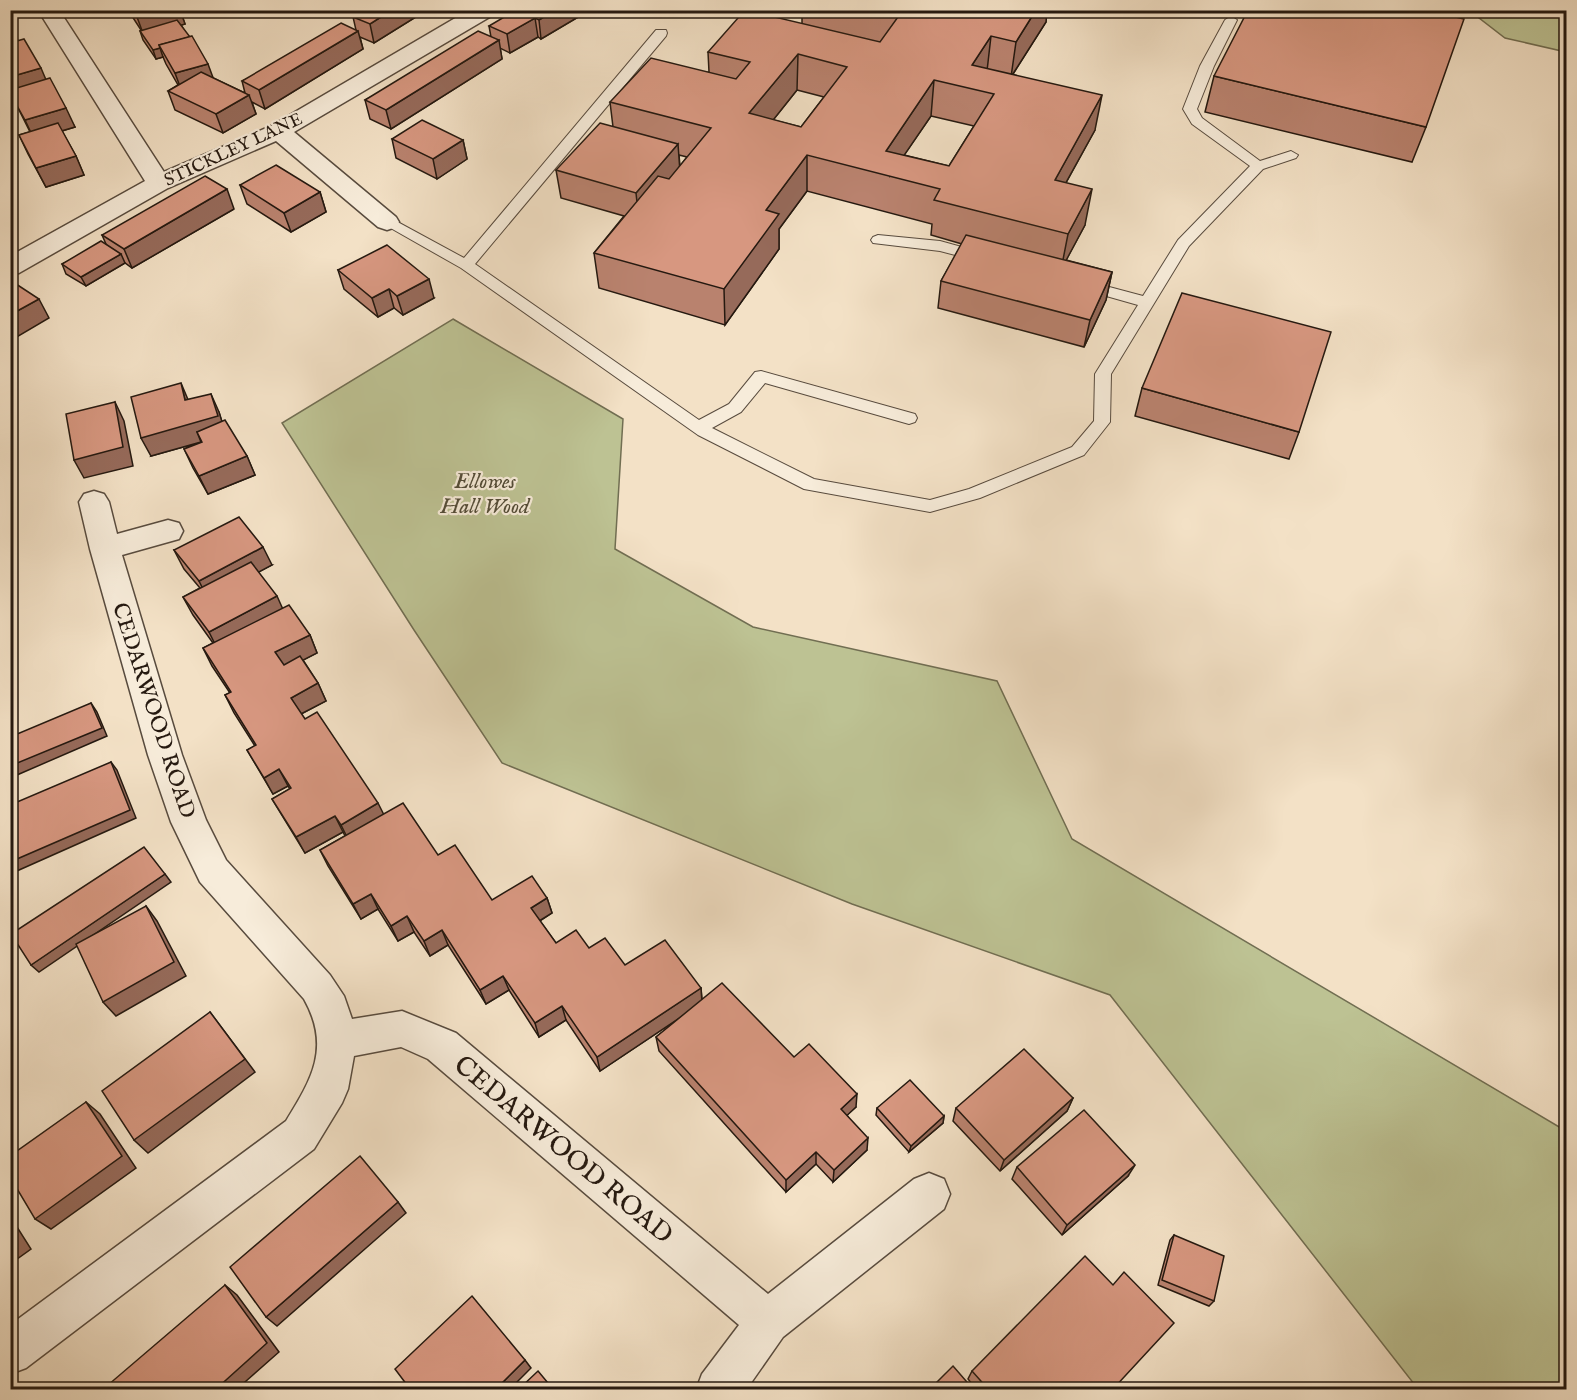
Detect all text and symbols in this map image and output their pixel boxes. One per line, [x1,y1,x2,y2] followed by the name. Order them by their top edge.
[161,108,306,192] street label: STICKLEY LANE
[440,468,531,521] park label: Ellowes Hall Wood
[105,599,201,822] street label: CEDARWOOD ROAD
[446,1049,679,1252] street label: CEDARWOOD ROAD

